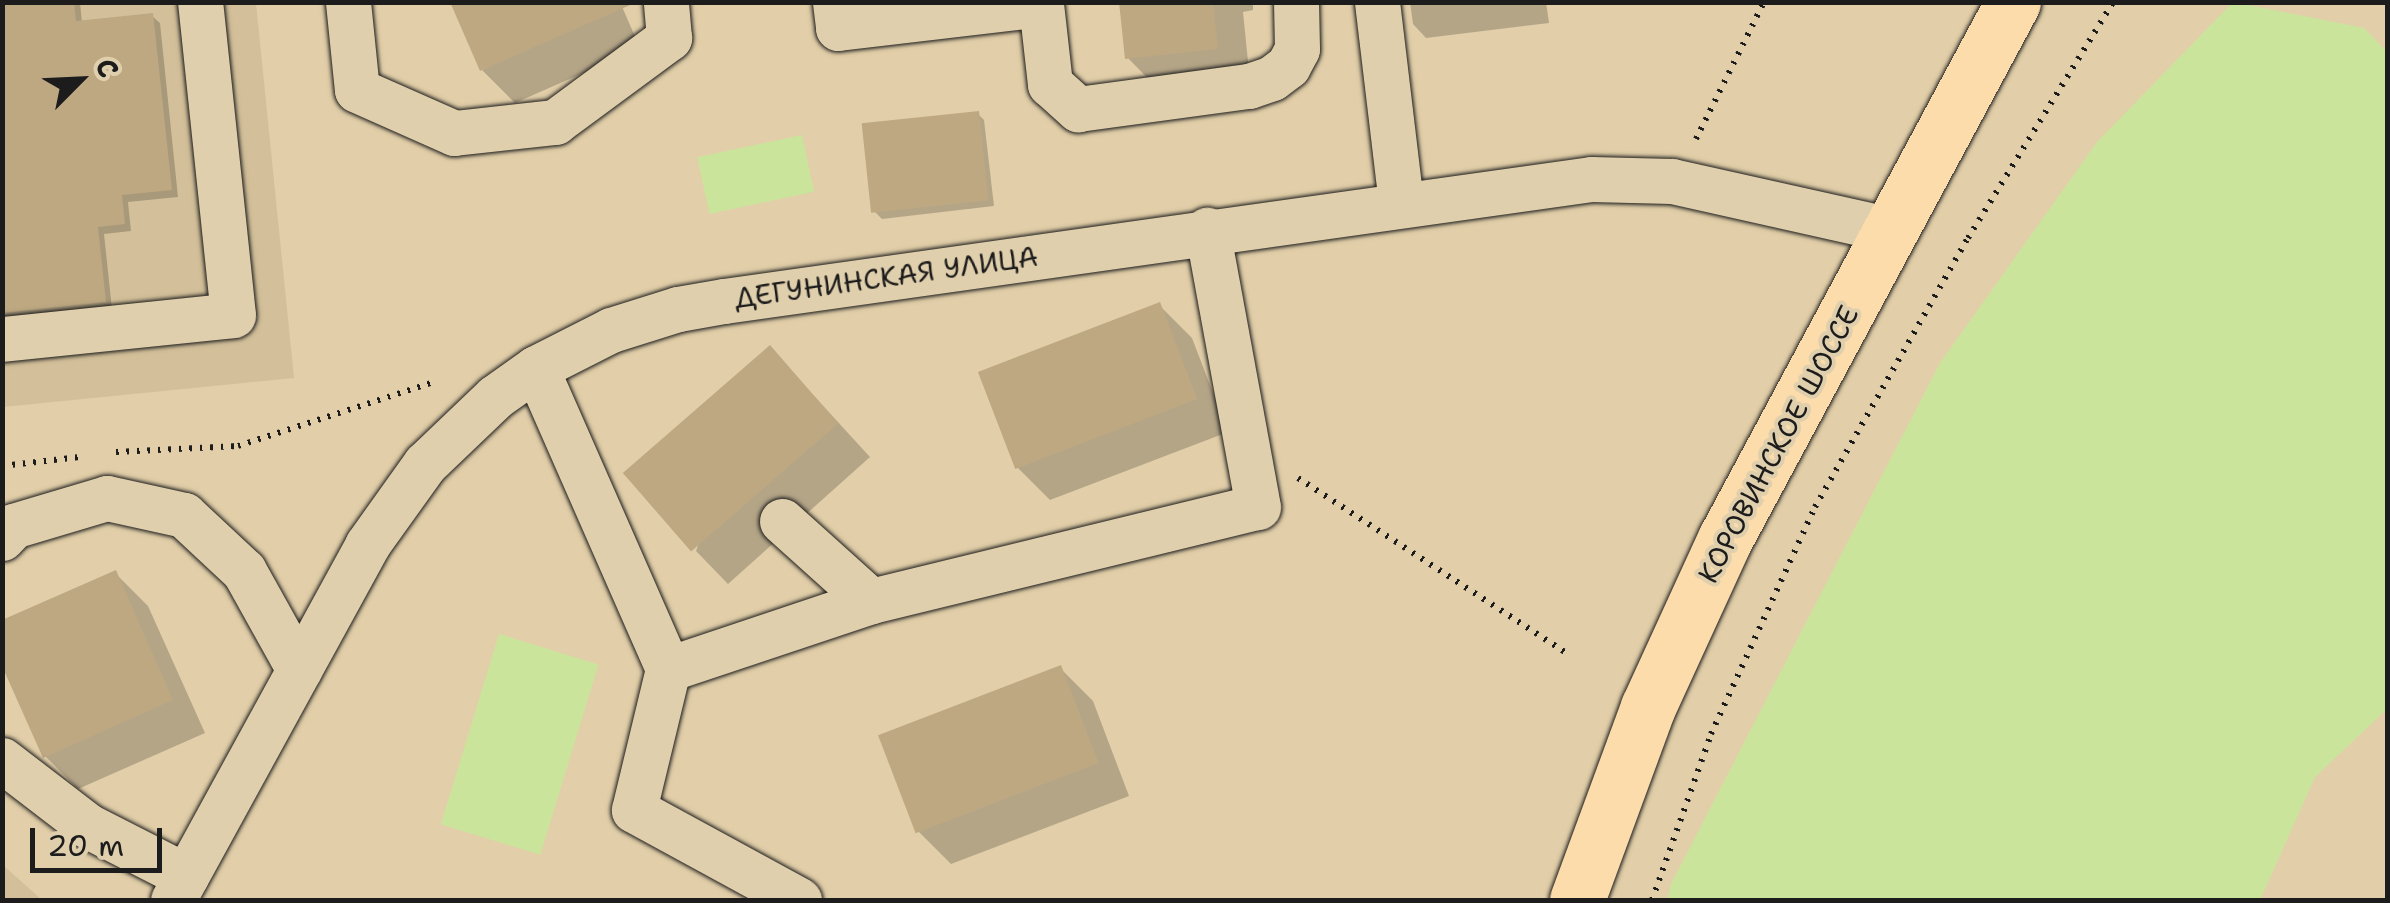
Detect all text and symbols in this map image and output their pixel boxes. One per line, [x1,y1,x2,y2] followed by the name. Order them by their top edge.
[30,30,130,130] north arrow
[87,52,128,83] text: С
[732,239,1040,315] street label: ДЕГУНИНСКАЯ УЛИЦА
[1691,300,1865,588] street label: КОРОВИНСКОЕ ШОССЕ
[35,808,168,870] scale bar
[47,825,124,866] text: 20 m

